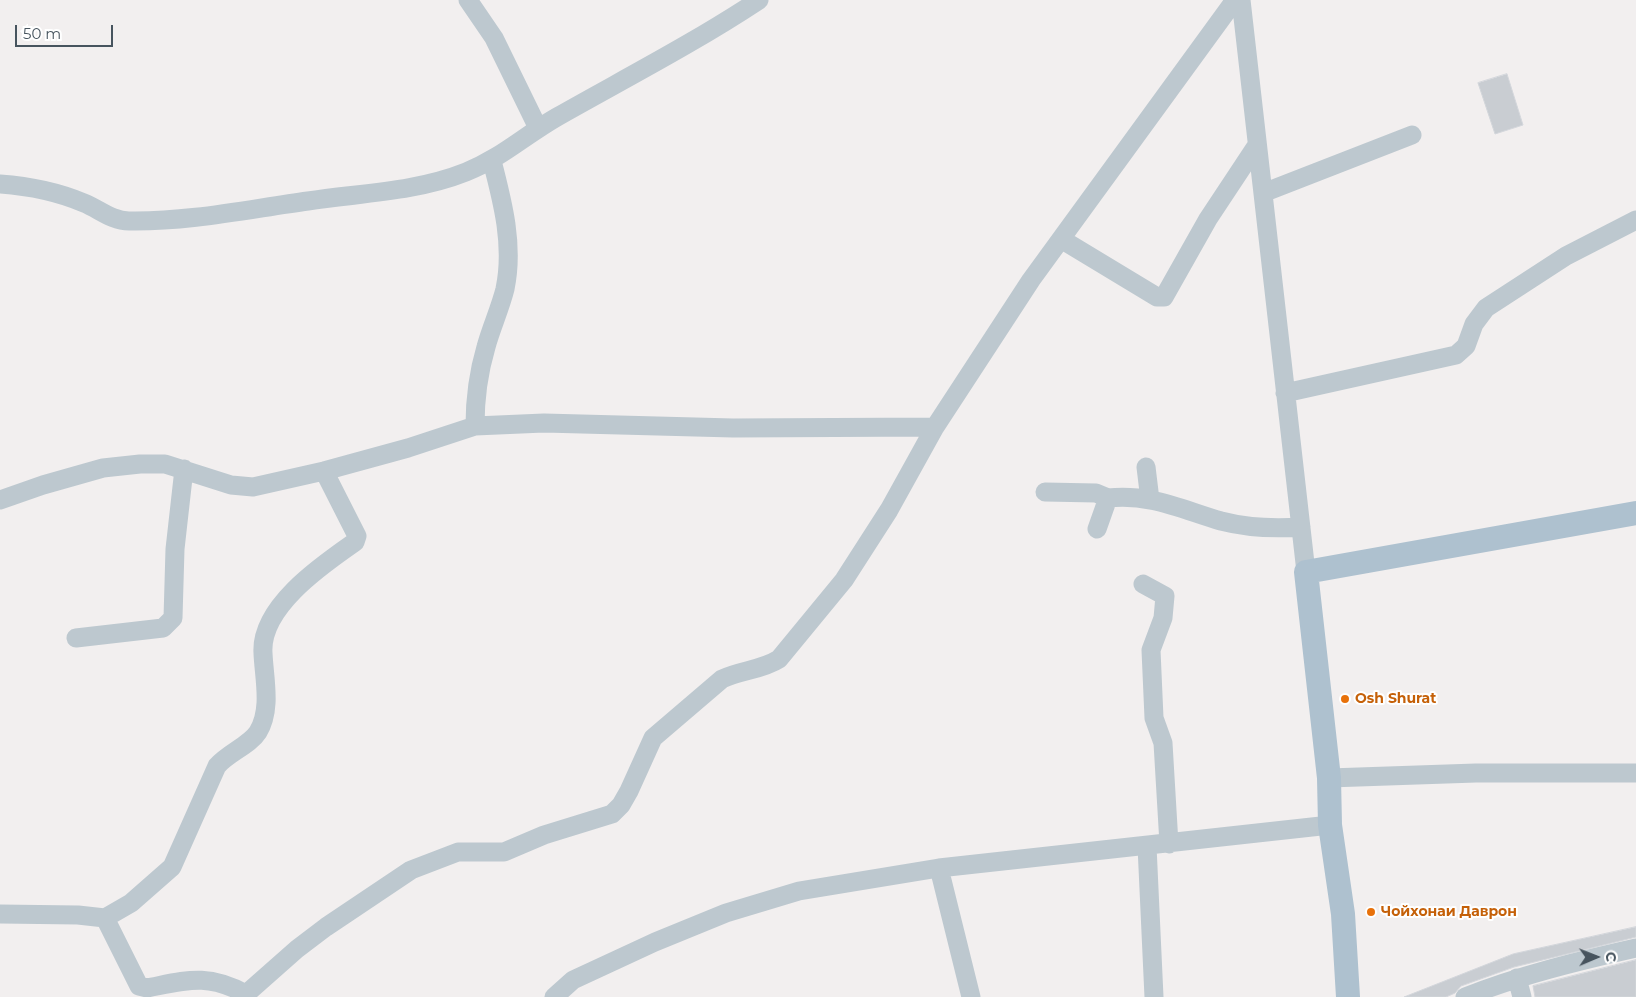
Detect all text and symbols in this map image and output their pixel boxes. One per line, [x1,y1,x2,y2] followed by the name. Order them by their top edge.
[18,15,115,47] scale bar
[23,24,61,43] text: 50 m
[1355,691,1436,707] place label: Osh Shurat
[1339,693,1351,705] marker: Osh Shurat
[1381,904,1517,920] place label: Чойхонаи Даврон
[1365,906,1377,918] marker: Чойхонаи Даврон
[1571,932,1621,982] north arrow
[1602,951,1620,962] text: С

